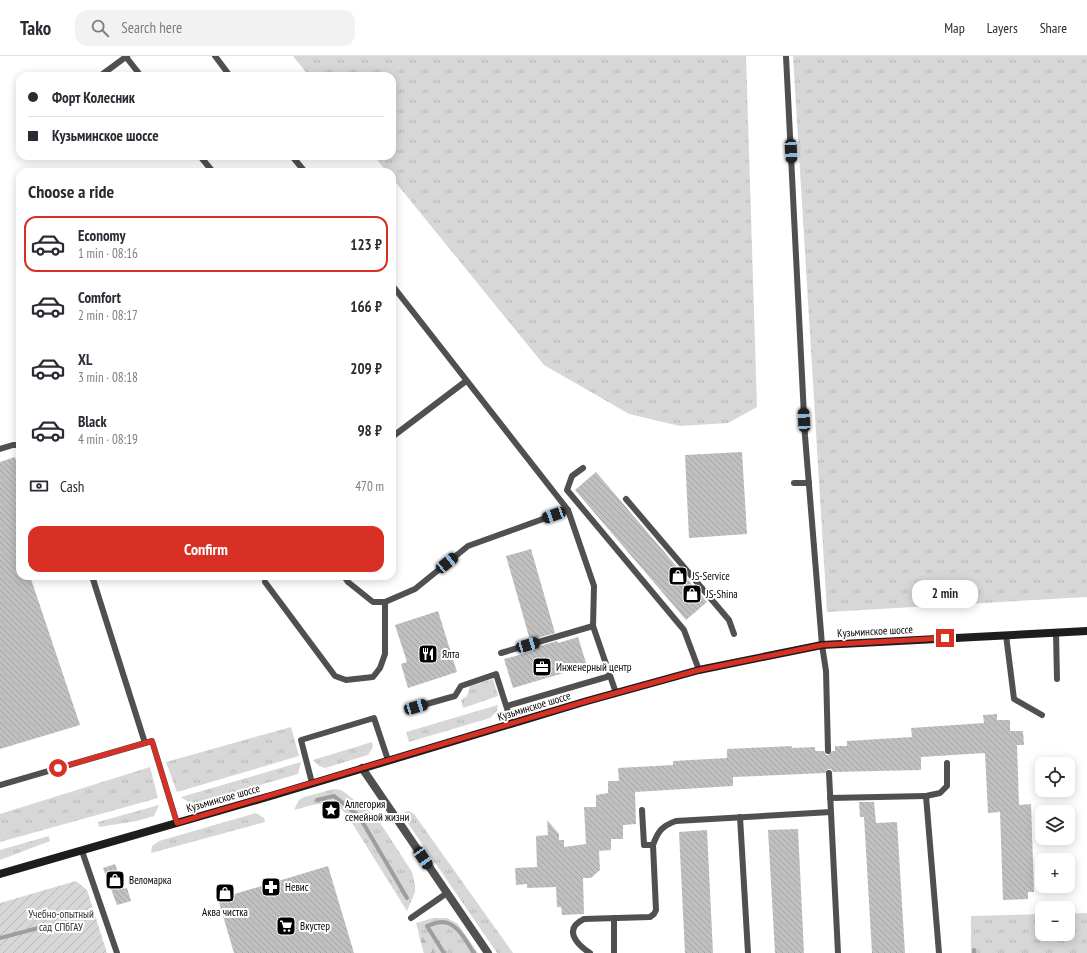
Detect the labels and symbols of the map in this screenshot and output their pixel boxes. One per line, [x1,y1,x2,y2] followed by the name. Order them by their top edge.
[784,139,798,163] car
[797,408,811,432] car
[541,505,567,525] car
[434,551,460,575] car
[667,565,689,587] shop icon: JS-Service
[691,569,730,583] place label: JS-Service
[912,580,978,608] callout: 2 min
[681,583,703,605] shop icon: JS-Shina
[705,587,738,601] place label: JS-Shina
[837,622,914,640] street label: Кузьминское шоссе
[936,629,954,647] route end
[515,636,541,654] car
[417,643,439,665] restaurant icon: Ялта
[442,647,459,661] place label: Ялта
[531,656,553,678] office icon: Инженерный центр
[556,660,632,674] place label: Инженерный центр
[496,688,573,724] street label: Кузьминское шоссе
[403,698,429,716] car
[49,759,67,777] route start
[185,781,262,815] street label: Кузьминское шоссе
[345,797,409,824] place label: Аллегория семейной жизни
[320,799,342,821] place icon: Аллегория семейной жизни
[411,845,435,871] car
[104,869,126,891] shop icon: Веломарка
[129,873,171,887] place label: Веломарка
[260,876,282,898] pharmacy icon: Невис
[285,880,309,894] place label: Невис
[214,882,236,904] shop icon: Аква чистка
[202,905,248,919] place label: Аква чистка
[28,907,94,934] park label: Учебно-опытный сад СПбГАУ
[275,915,297,937] supermarket icon: Вкустер
[300,919,330,933] place label: Вкустер

